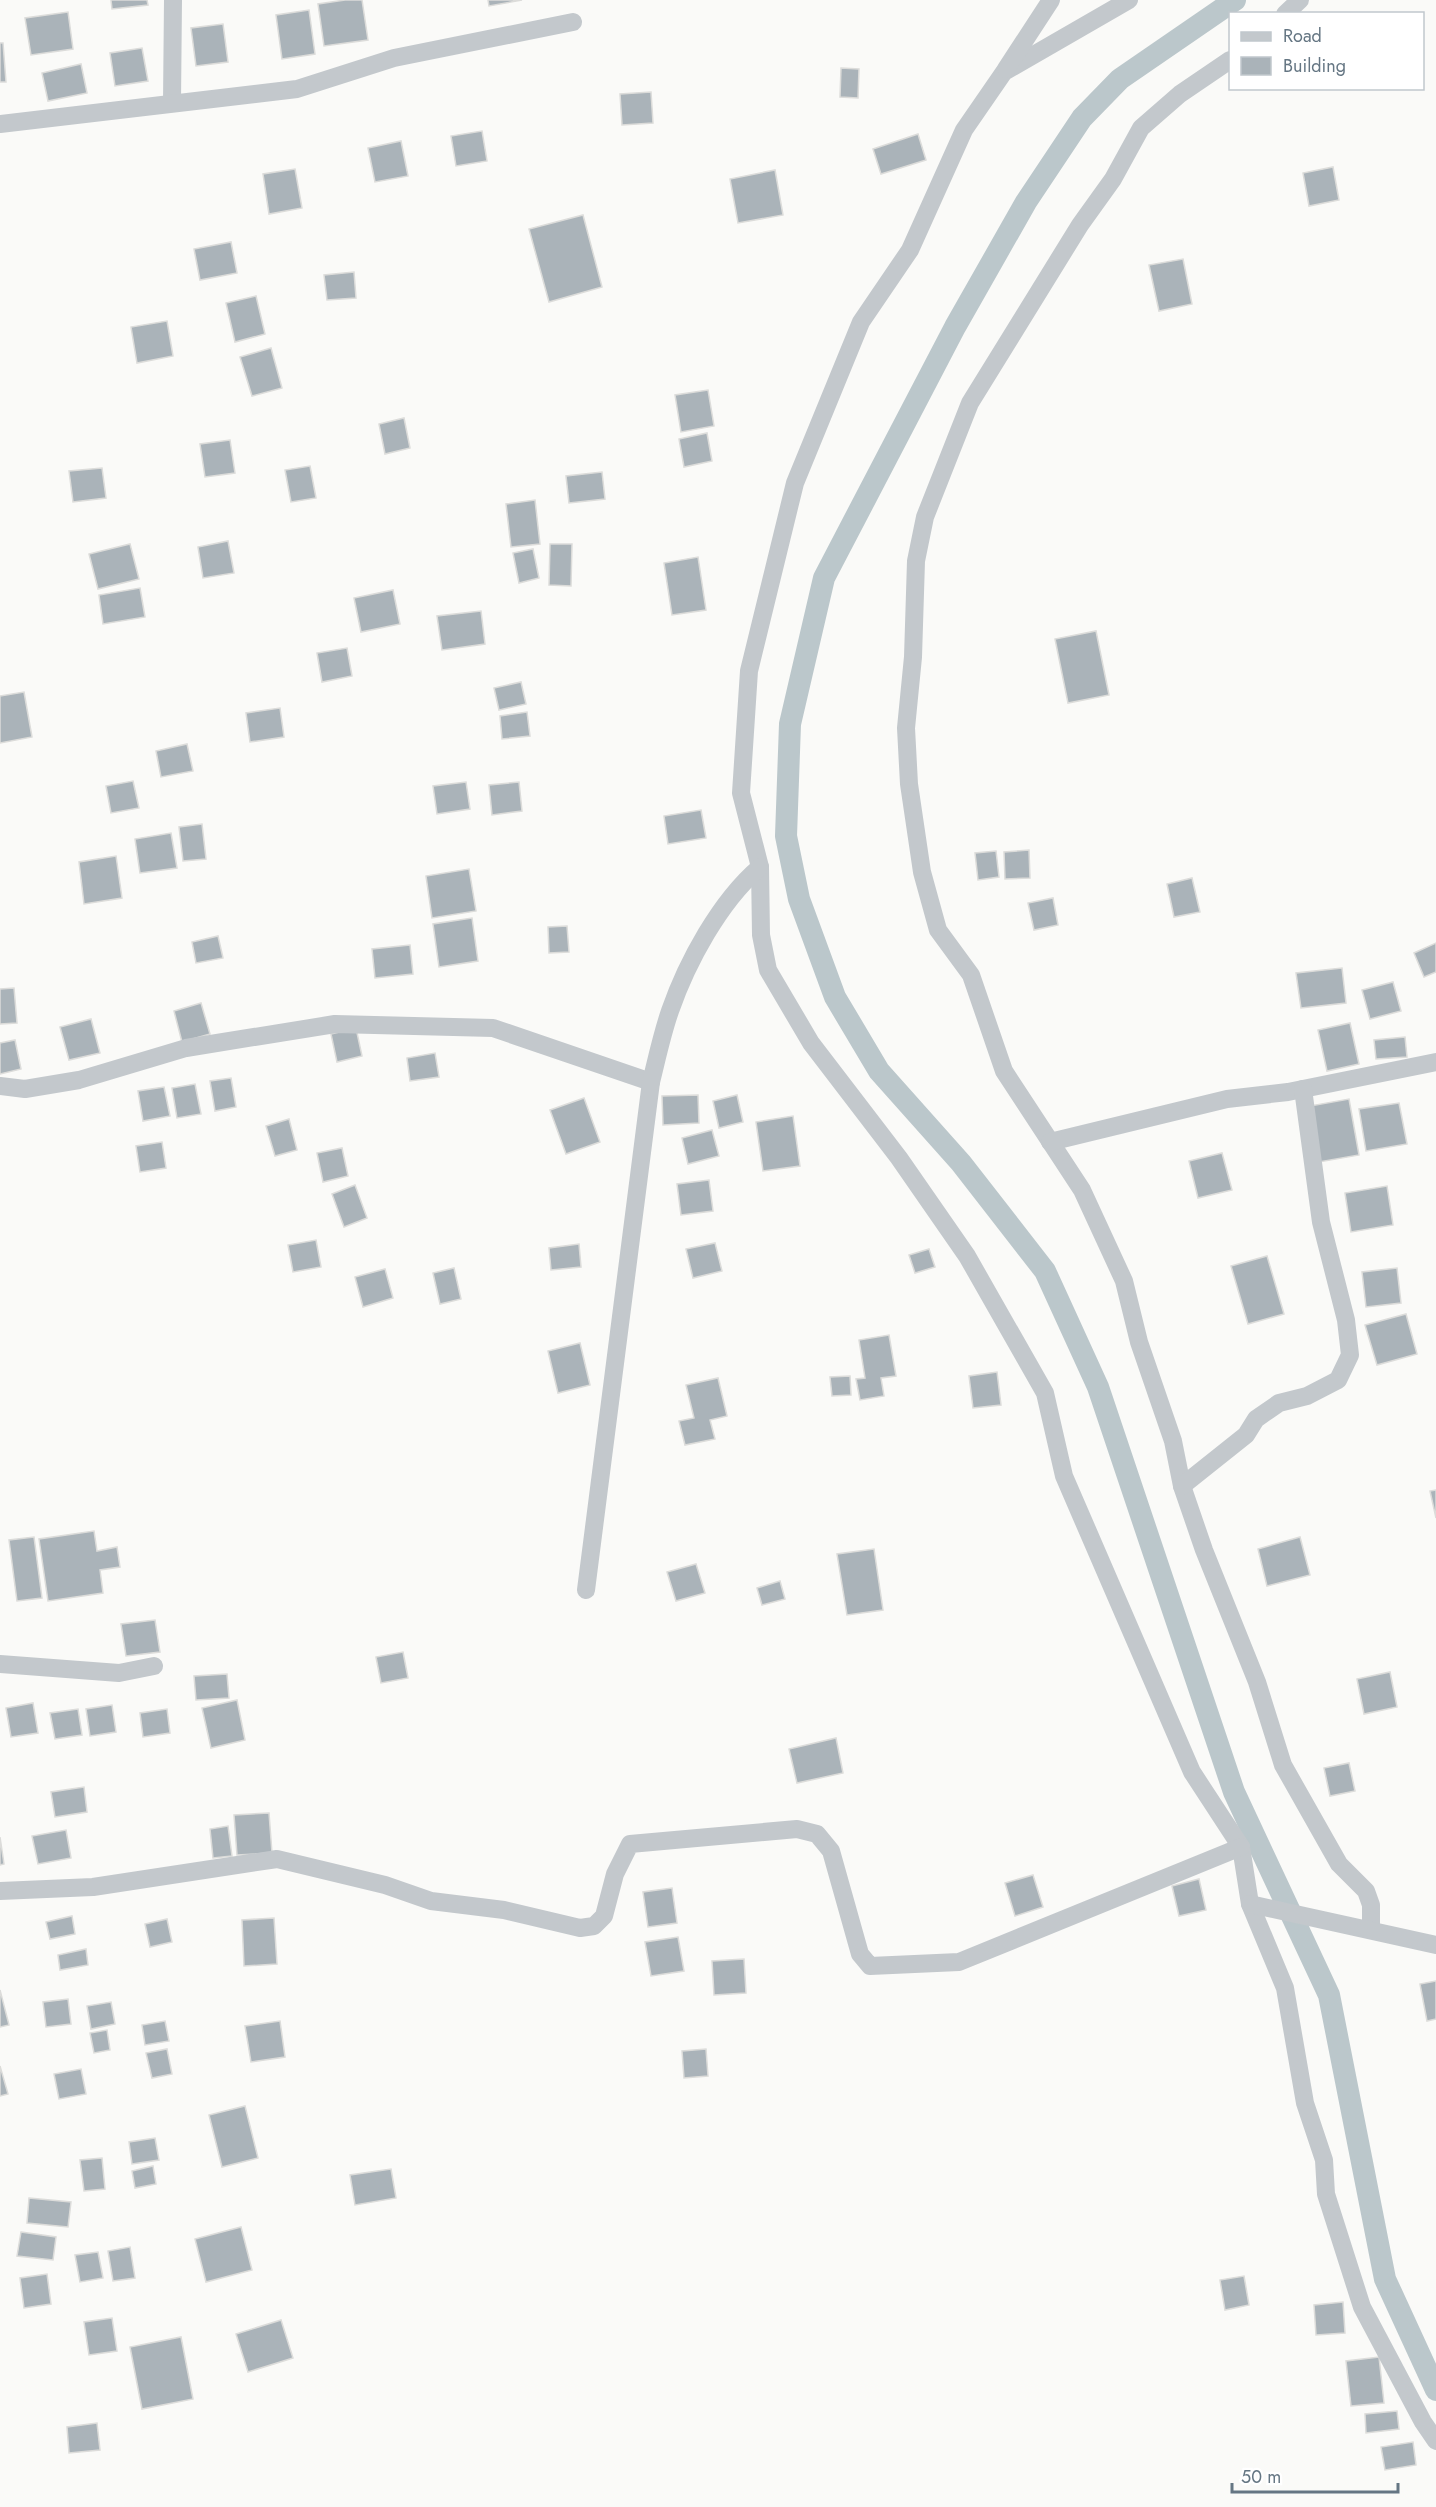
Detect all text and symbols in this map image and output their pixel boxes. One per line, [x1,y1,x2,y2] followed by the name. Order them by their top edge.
[1229,12,1424,90] legend
[1283,23,1322,49] text: Road
[1283,53,1346,79] text: Building
[1232,2456,1398,2494] scale bar
[1241,2464,1281,2490] text: 50 m

